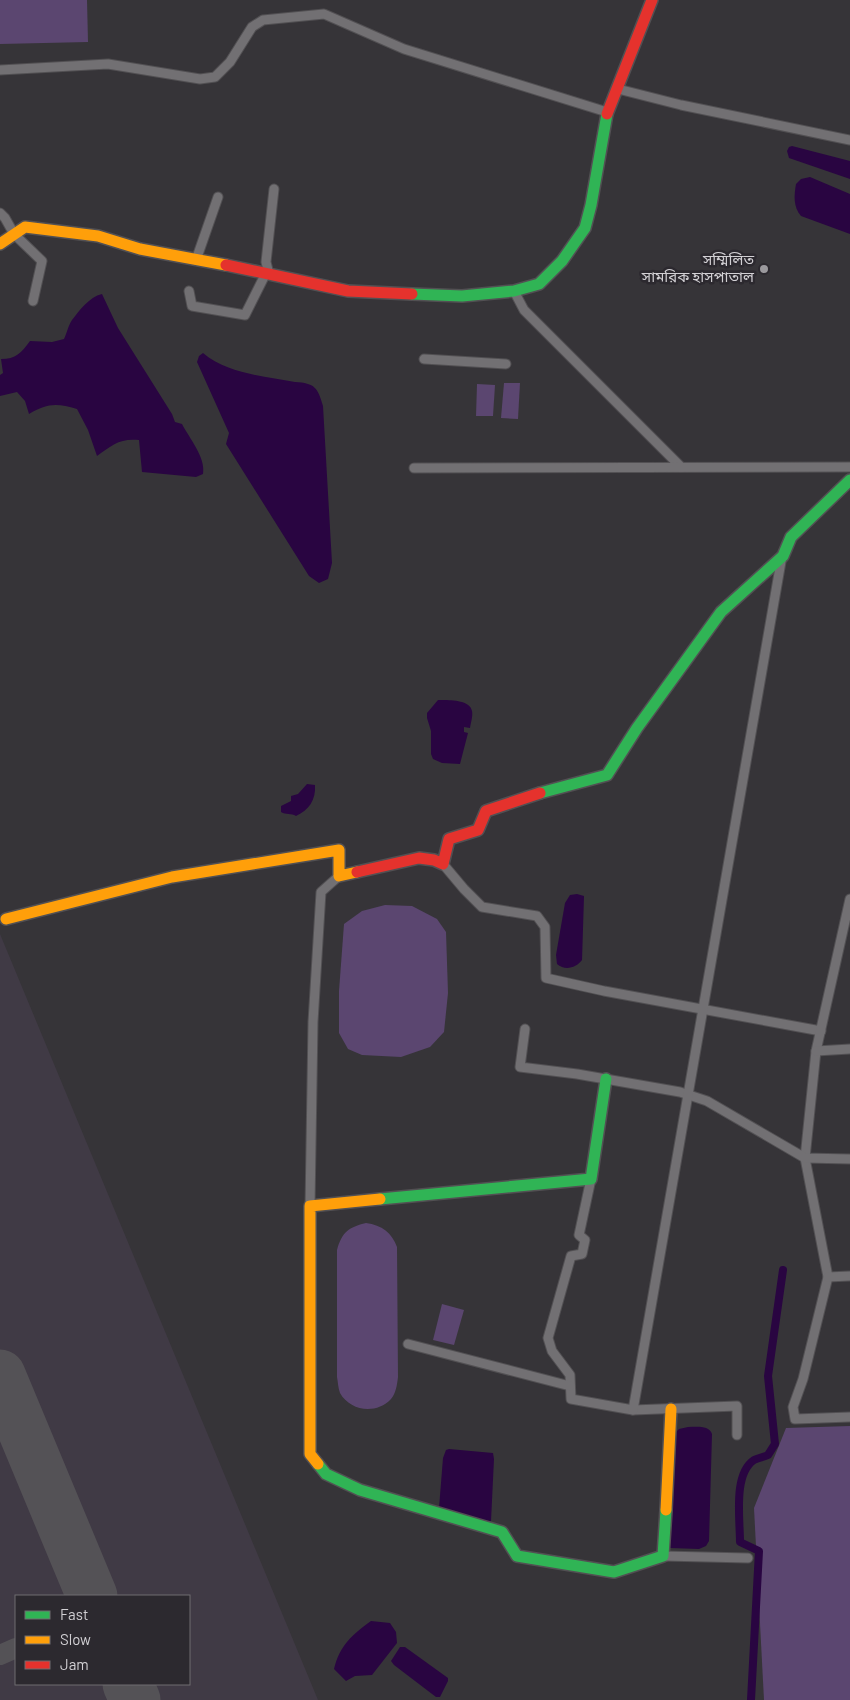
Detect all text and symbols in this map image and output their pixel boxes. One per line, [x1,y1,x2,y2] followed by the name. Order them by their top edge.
[641,250,755,285] place label: সম্মিলিত সামরিক হাসপাতাল
[758,263,770,275] marker: সম্মিলিত সামরিক হাসপাতাল
[15,1595,190,1685] legend
[60,1605,88,1623] text: Fast
[60,1630,91,1648] text: Slow
[60,1655,89,1673] text: Jam

